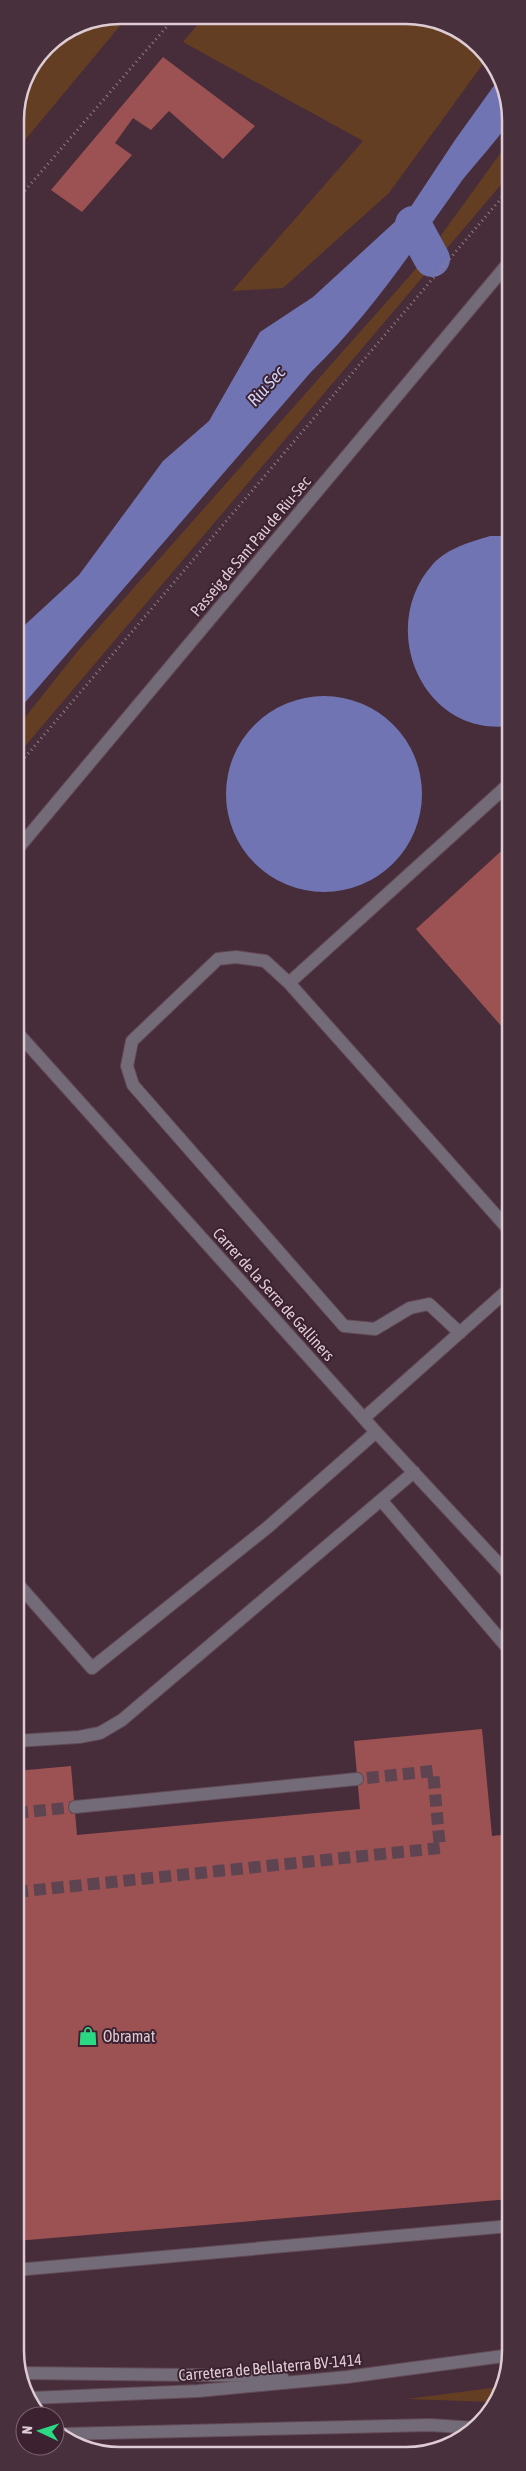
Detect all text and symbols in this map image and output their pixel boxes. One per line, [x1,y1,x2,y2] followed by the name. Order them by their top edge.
[243,362,290,410] water label: Riu Sec
[186,472,315,620] street label: Passeig de Sant Pau de Riu-Sec
[210,1224,339,1364] street label: Carrer de la Serra de Galliners
[77,2025,99,2047] shop icon: Obramat
[103,2027,156,2045] place label: Obramat
[178,2350,362,2384] street label: Carretera de Bellaterra BV-1414
[15,2406,65,2456] north arrow
[19,2425,35,2435] text: N

